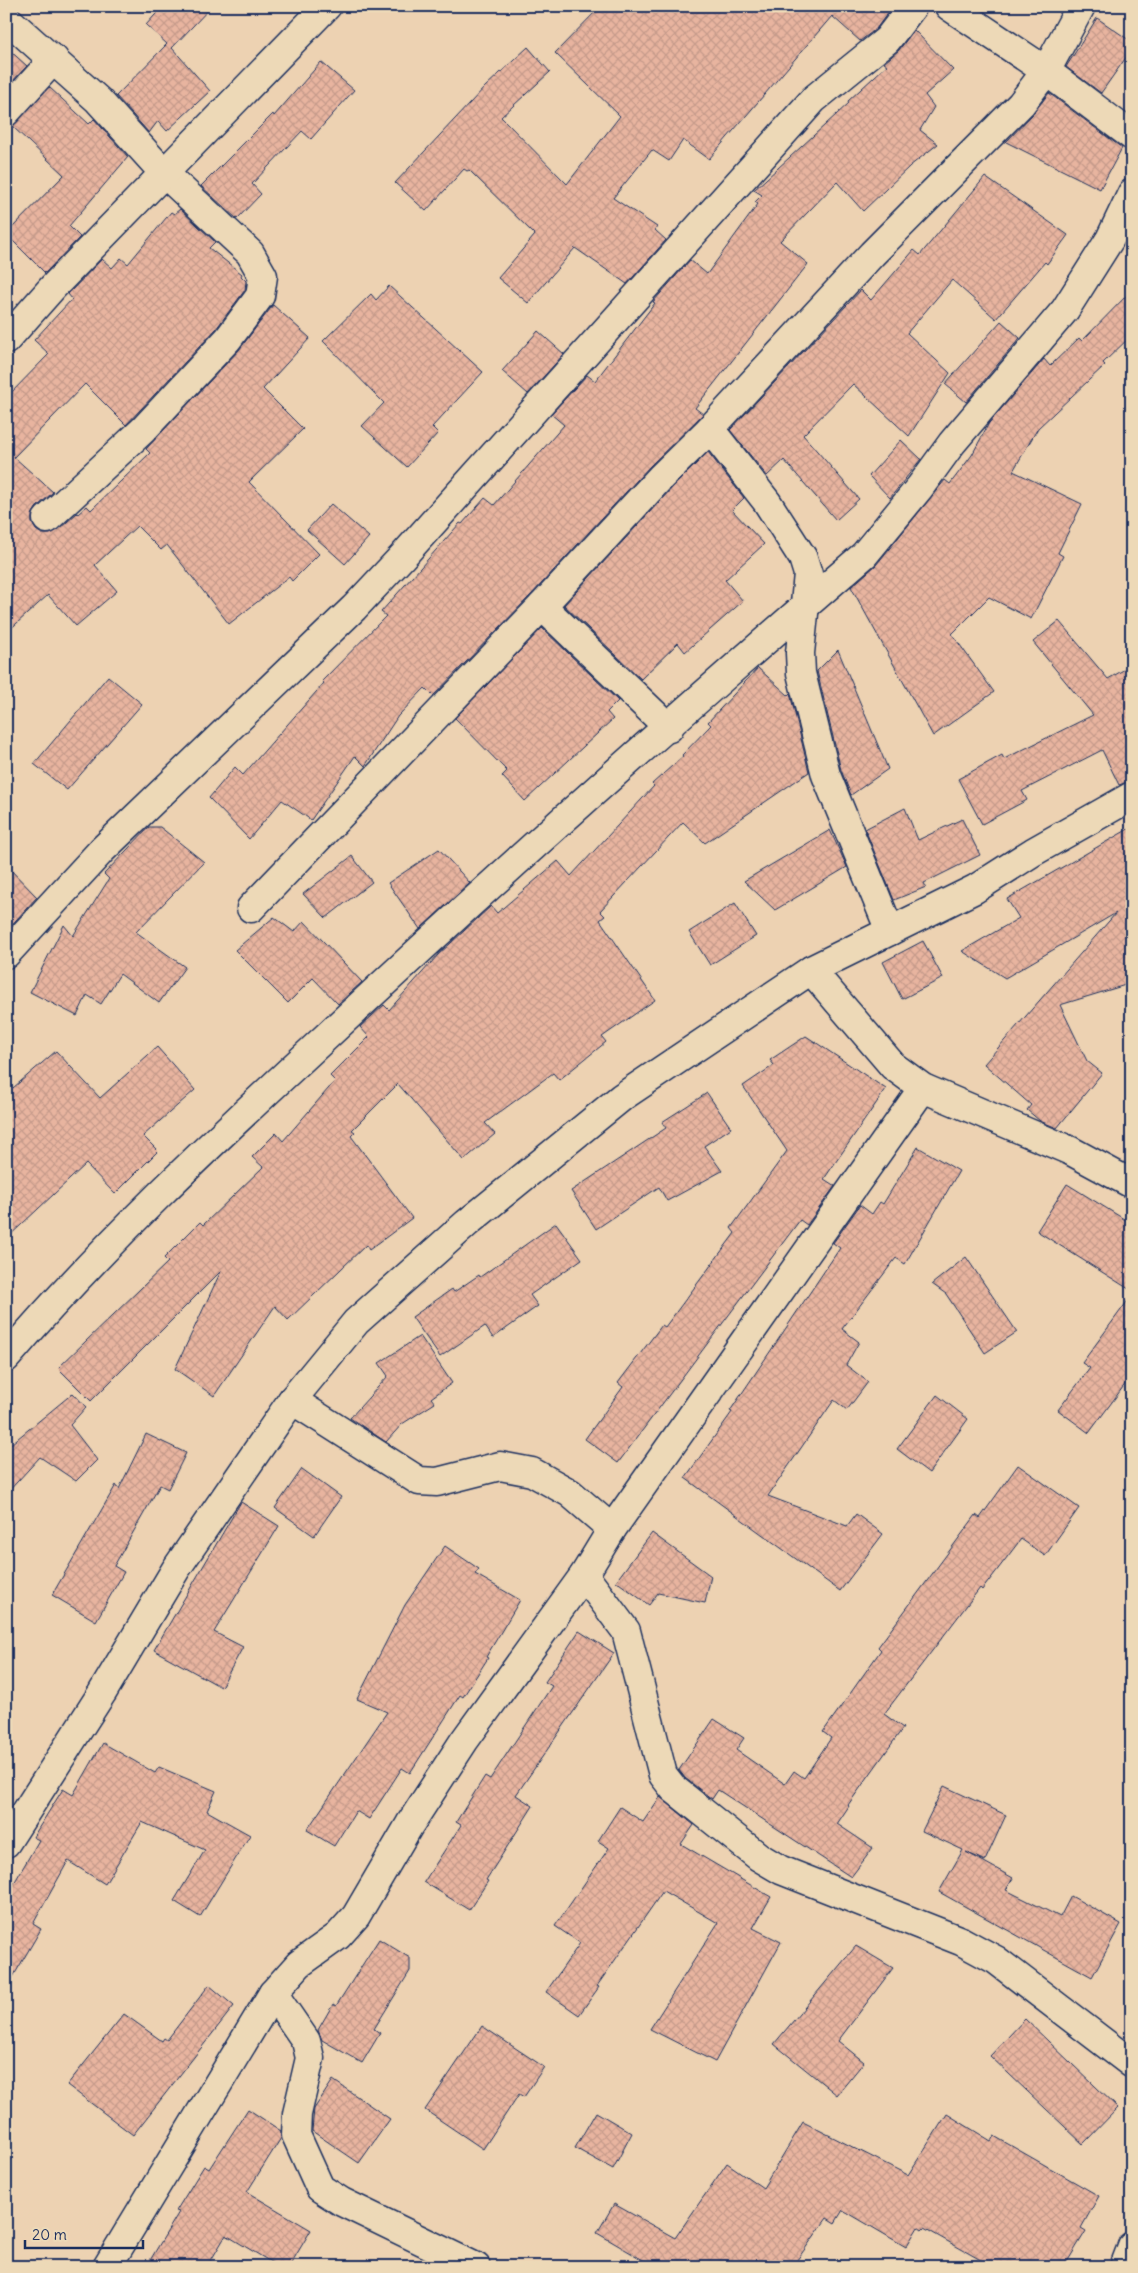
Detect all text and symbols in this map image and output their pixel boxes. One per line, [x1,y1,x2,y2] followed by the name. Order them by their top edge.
[25,2218,142,2250] scale bar
[32,2225,67,2244] text: 20 m

